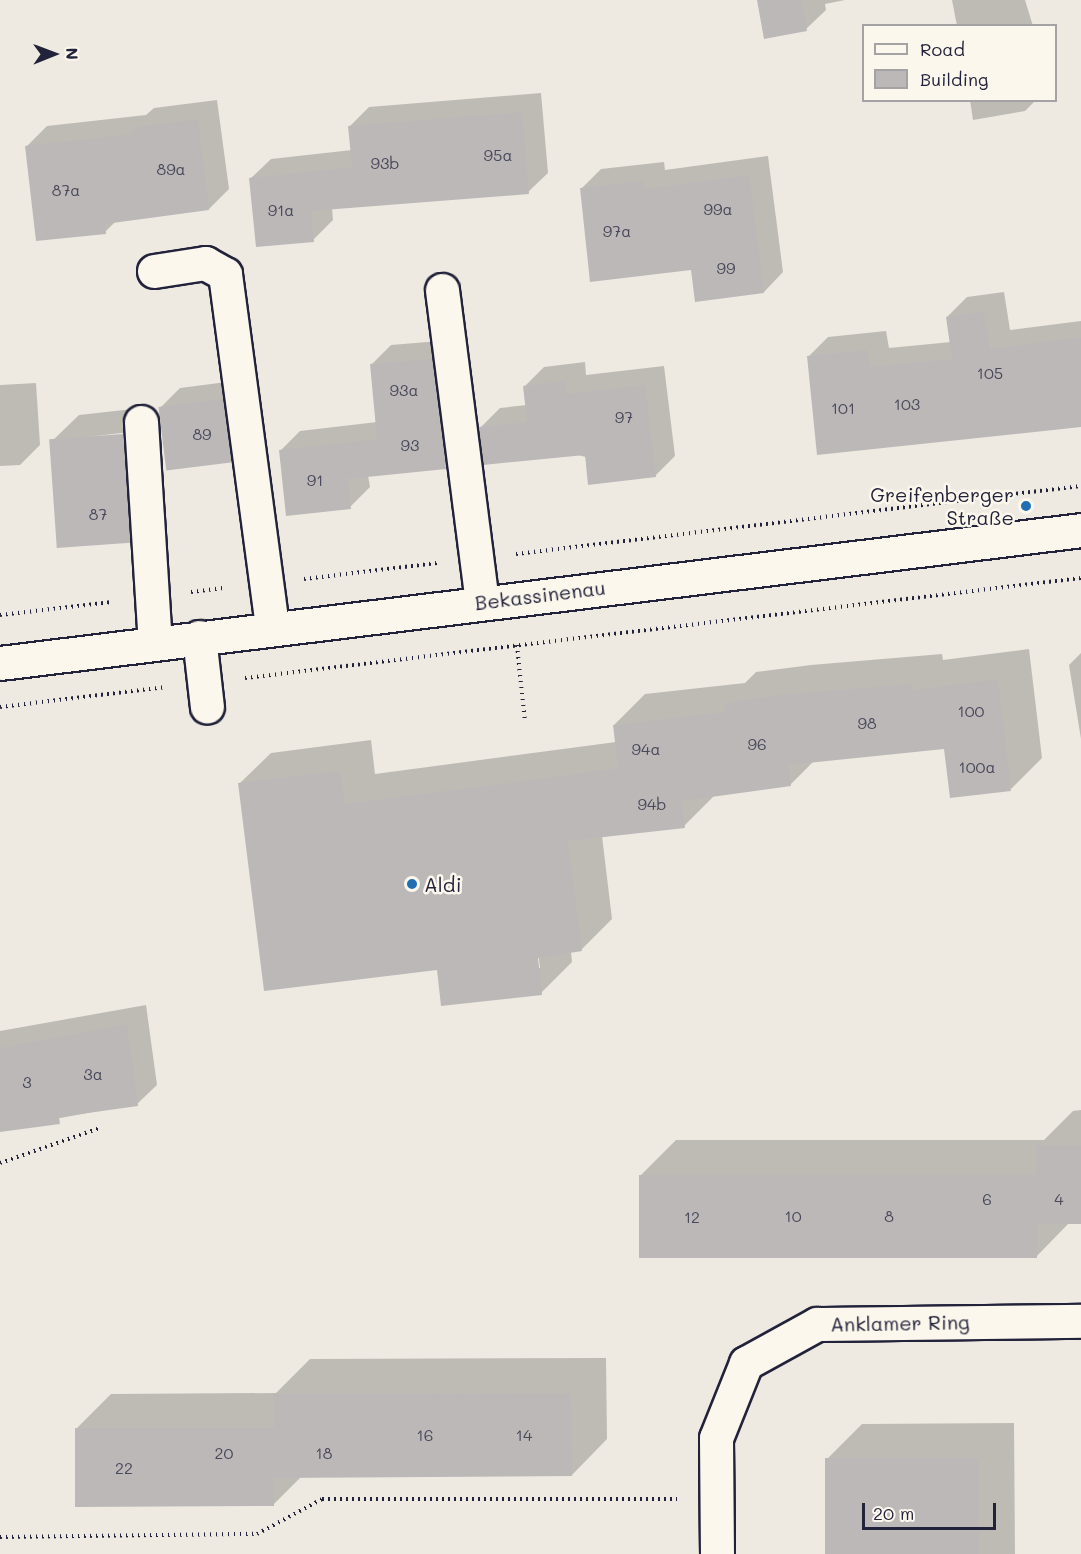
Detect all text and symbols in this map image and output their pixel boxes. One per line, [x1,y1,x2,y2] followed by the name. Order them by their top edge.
[24,24,84,84] north arrow
[862,24,1057,102] legend
[920,37,965,61] text: Road
[62,47,83,60] text: N
[920,67,988,91] text: Building
[484,145,512,165] house number: 95a
[370,153,400,173] house number: 93b
[156,159,186,179] house number: 89a
[52,180,80,200] house number: 87a
[704,199,732,219] house number: 99a
[268,200,294,220] house number: 91a
[603,221,631,241] house number: 97a
[717,258,735,278] house number: 99
[977,363,1003,383] house number: 105
[390,380,418,400] house number: 93a
[894,394,920,414] house number: 103
[831,398,855,418] house number: 101
[615,407,633,427] house number: 97
[192,424,212,444] house number: 89
[401,435,419,455] house number: 93
[307,470,323,490] house number: 91
[870,482,1014,529] place label: Greifenberger Straße
[1019,499,1033,513] marker: Greifenberger Straße
[89,504,107,524] house number: 87
[473,575,607,615] street label: Bekassinenau
[958,701,984,721] house number: 100
[857,713,877,733] house number: 98
[747,734,767,754] house number: 96
[632,739,660,759] house number: 94a
[959,757,995,777] house number: 100a
[637,794,667,814] house number: 94b
[424,872,462,896] place label: Aldi
[405,877,419,891] marker: Aldi
[83,1064,103,1084] house number: 3a
[22,1072,32,1092] house number: 3
[982,1189,992,1209] house number: 6
[1054,1189,1064,1209] house number: 4
[784,1206,802,1226] house number: 10
[884,1206,894,1226] house number: 8
[684,1207,700,1227] house number: 12
[830,1310,970,1336] street label: Anklamer Ring
[417,1425,433,1445] house number: 16
[516,1425,532,1445] house number: 14
[215,1443,233,1463] house number: 20
[316,1443,332,1463] house number: 18
[115,1458,133,1478] house number: 22
[865,1491,998,1529] scale bar
[873,1501,914,1525] text: 20 m

